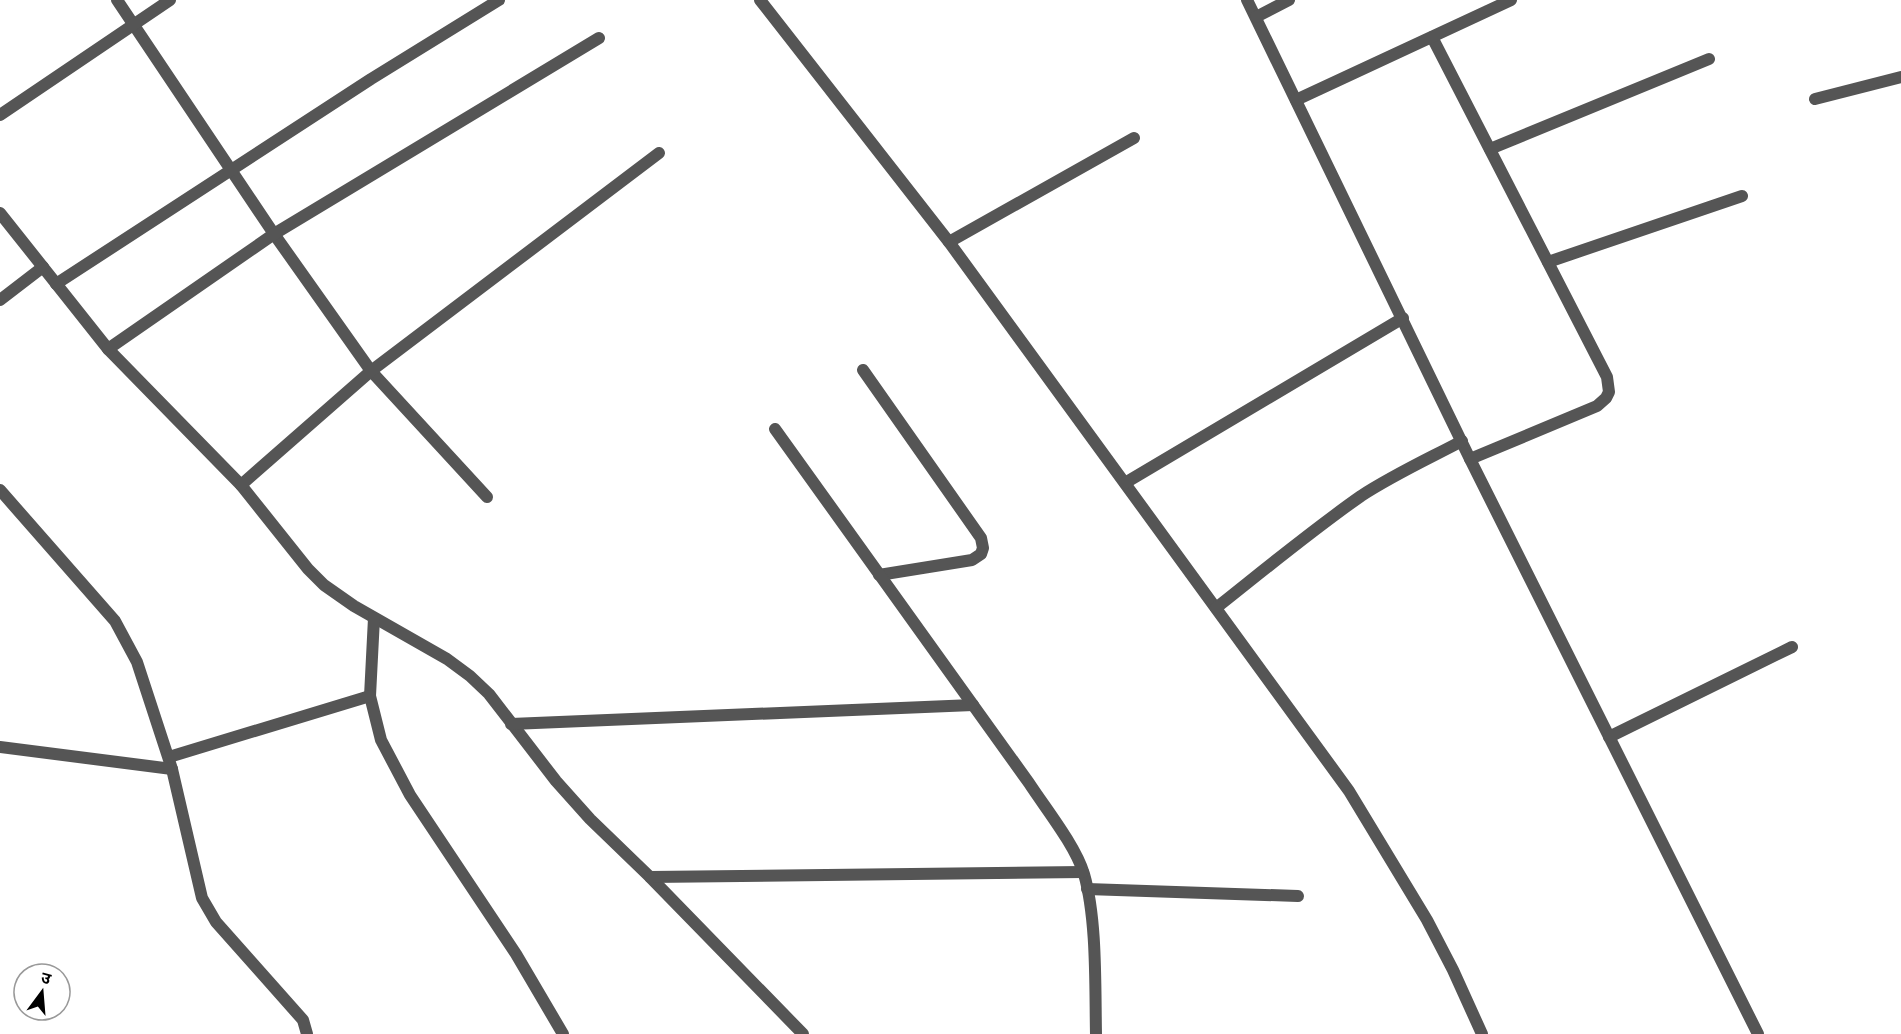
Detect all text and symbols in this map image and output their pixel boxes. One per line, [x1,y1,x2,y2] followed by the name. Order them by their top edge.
[12,962,72,1022] north arrow
[39,968,54,989] text: उ

